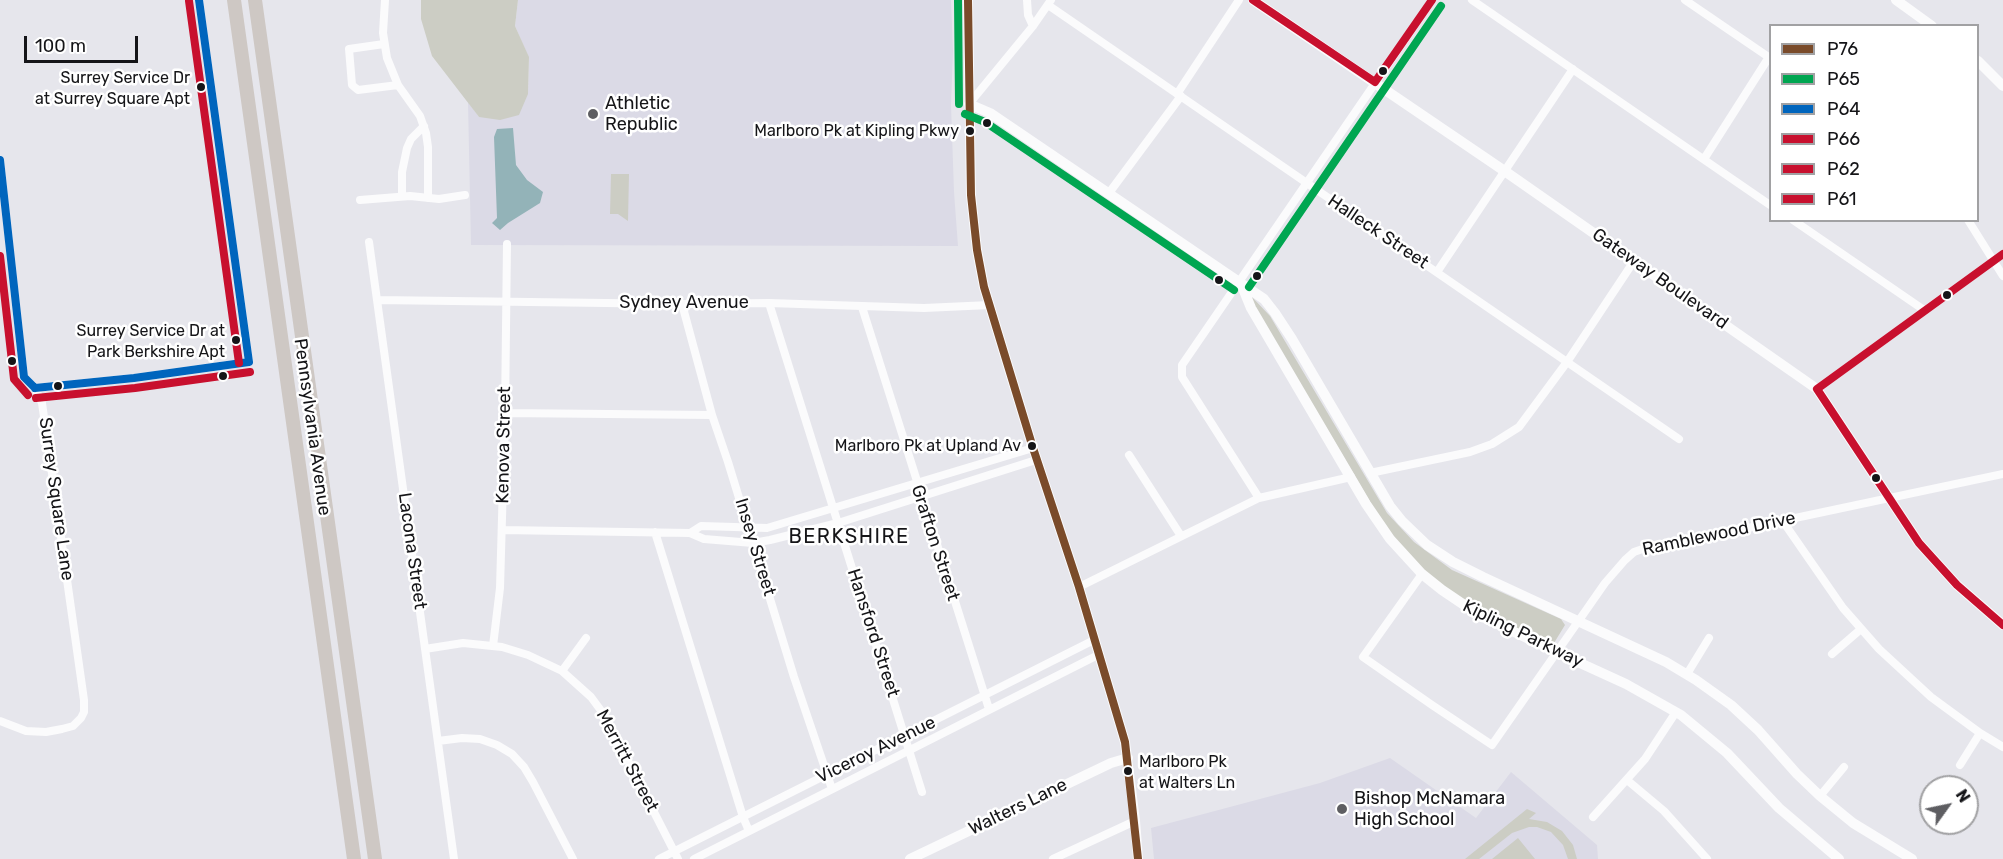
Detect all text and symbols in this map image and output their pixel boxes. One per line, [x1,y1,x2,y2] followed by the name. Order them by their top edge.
[27,24,141,62] scale bar
[1769,24,1979,222] legend
[35,35,86,57] text: 100 m
[1827,38,1858,60] text: P76
[1377,65,1389,77] unlabelled marker
[35,68,190,106] place label: Surrey Service Dr at Surrey Square Apt
[1827,68,1860,90] text: P65
[195,81,207,93] marker: Surrey Service Dr at Surrey Square Apt
[605,93,678,136] place label: Athletic Republic
[1827,98,1860,120] text: P64
[586,107,600,121] marker: Athletic Republic
[981,117,993,129] unlabelled marker
[754,121,959,141] place label: Marlboro Pk at Kipling Pkwy
[964,125,976,137] marker: Marlboro Pk at Kipling Pkwy
[1827,128,1860,150] text: P66
[1827,158,1860,180] text: P62
[1827,188,1857,210] text: P61
[1323,190,1433,274] street label: Halleck Street
[1588,224,1732,334] street label: Gateway Boulevard
[1251,270,1263,282] unlabelled marker
[1213,274,1225,286] unlabelled marker
[1941,289,1953,301] unlabelled marker
[619,292,749,314] street label: Sydney Avenue
[77,321,225,359] place label: Surrey Service Dr at Park Berkshire Apt
[230,334,242,346] marker: Surrey Service Dr at Park Berkshire Apt
[289,337,335,517] street label: Pennsylvania Avenue
[6,355,18,367] unlabelled marker
[217,370,229,382] unlabelled marker
[52,380,64,392] unlabelled marker
[492,386,516,504] street label: Kenova Street
[34,416,78,582] street label: Surrey Square Lane
[835,436,1021,456] place label: Marlboro Pk at Upland Av
[1026,440,1038,452] marker: Marlboro Pk at Upland Av
[1870,472,1882,484] unlabelled marker
[906,482,964,604] street label: Grafton Street
[393,491,431,611] street label: Lacona Street
[730,495,780,599] street label: Insey Street
[1640,507,1798,561] street label: Ramblewood Drive
[788,525,910,549] district label: BERKSHIRE
[842,566,904,700] street label: Hansford Street
[1459,595,1587,673] street label: Kipling Parkway
[591,706,663,816] street label: Merritt Street
[813,712,939,788] street label: Viceroy Avenue
[1139,752,1235,790] place label: Marlboro Pk at Walters Ln
[1122,765,1134,777] marker: Marlboro Pk at Walters Ln
[965,774,1071,840] street label: Walters Lane
[1919,775,1979,835] north arrow
[1952,786,1974,806] text: N
[1354,788,1505,830] place label: Bishop McNamara High School
[1335,802,1349,816] marker: Bishop McNamara High School

